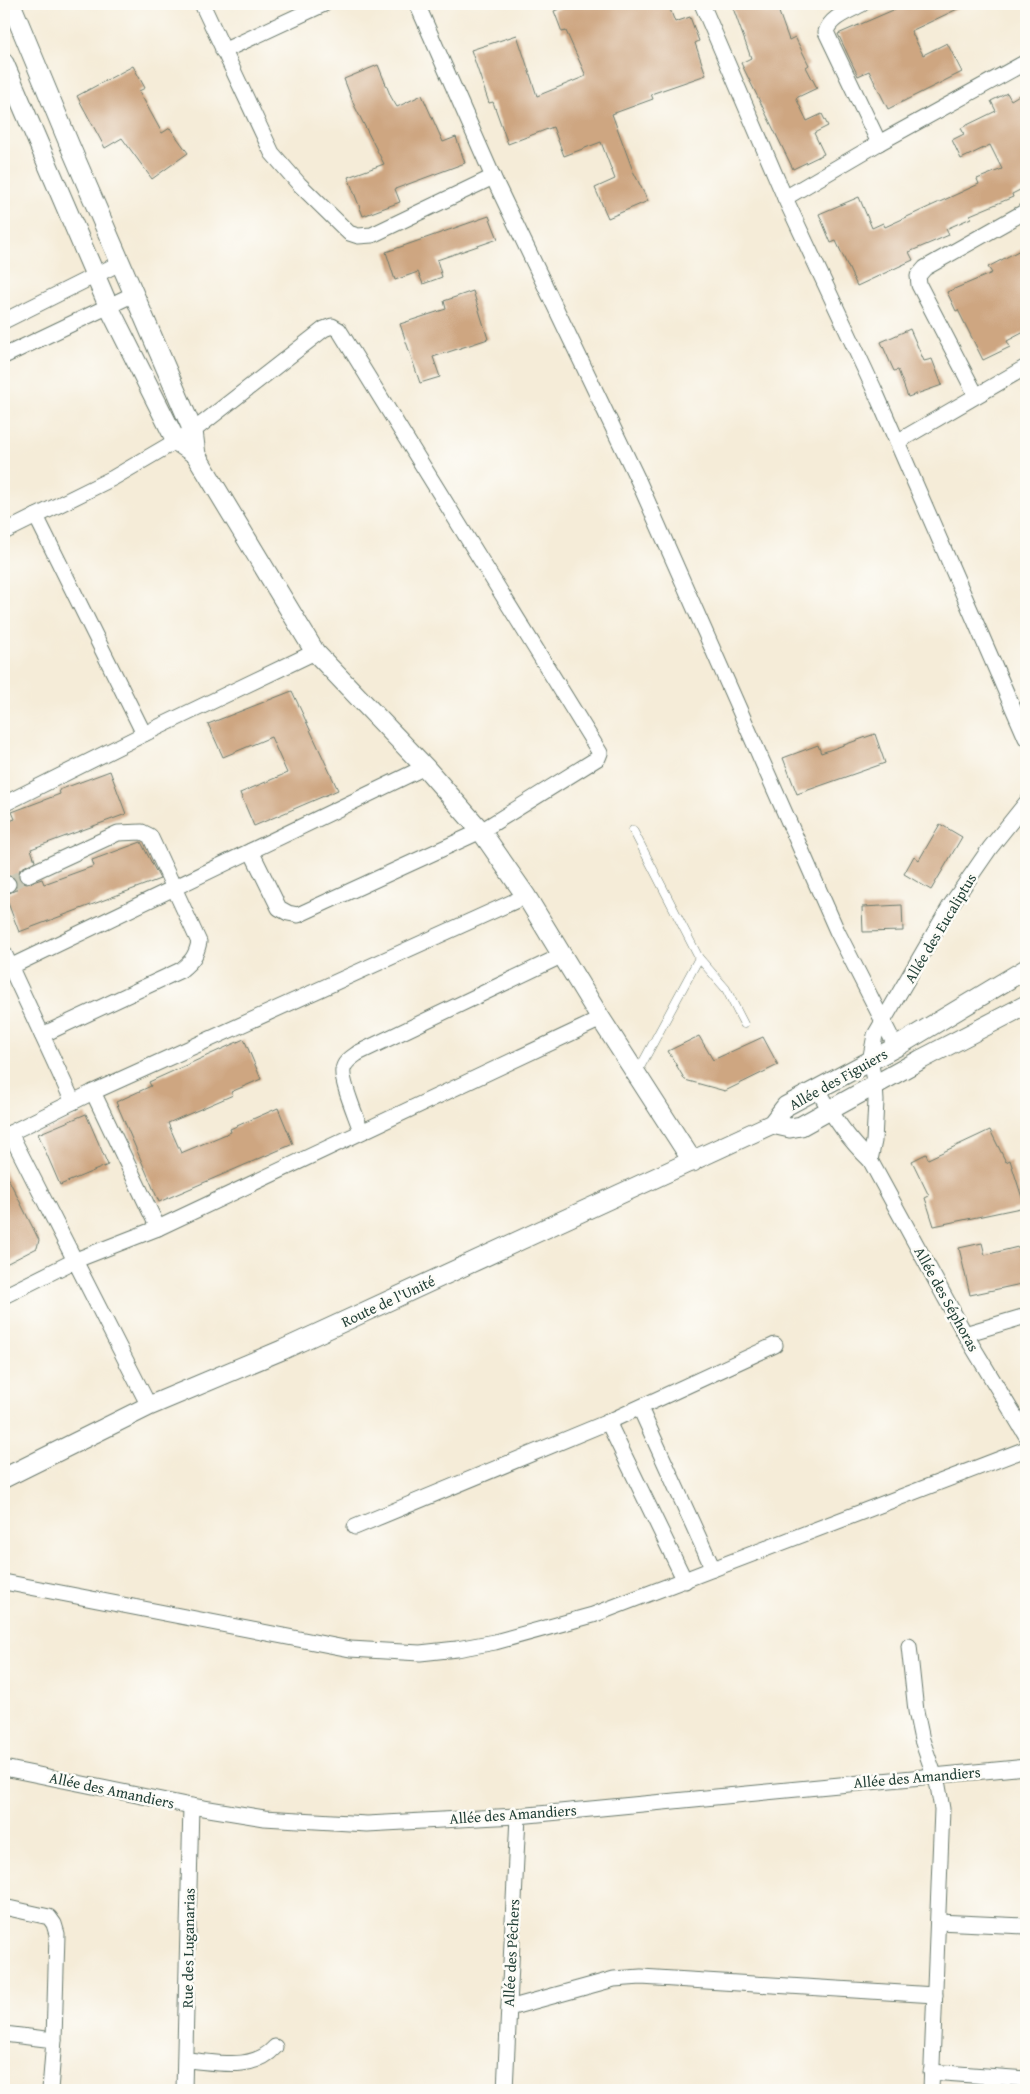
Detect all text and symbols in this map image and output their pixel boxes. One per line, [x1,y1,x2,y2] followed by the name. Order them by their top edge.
[899,869,981,987] street label: Allée des Eucaliptus
[785,1043,891,1115] street label: Allée des Figuiers
[909,1243,985,1355] street label: Allée des Séphoras
[338,1270,438,1332] street label: Route de l'Unité
[853,1761,981,1793] street label: Allée des Amandiers
[47,1766,177,1814] street label: Allée des Amandiers
[449,1799,577,1829] street label: Allée des Amandiers
[176,1888,200,2008] street label: Rue des Luganarias
[498,1898,524,2008] street label: Allée des Pêchers

